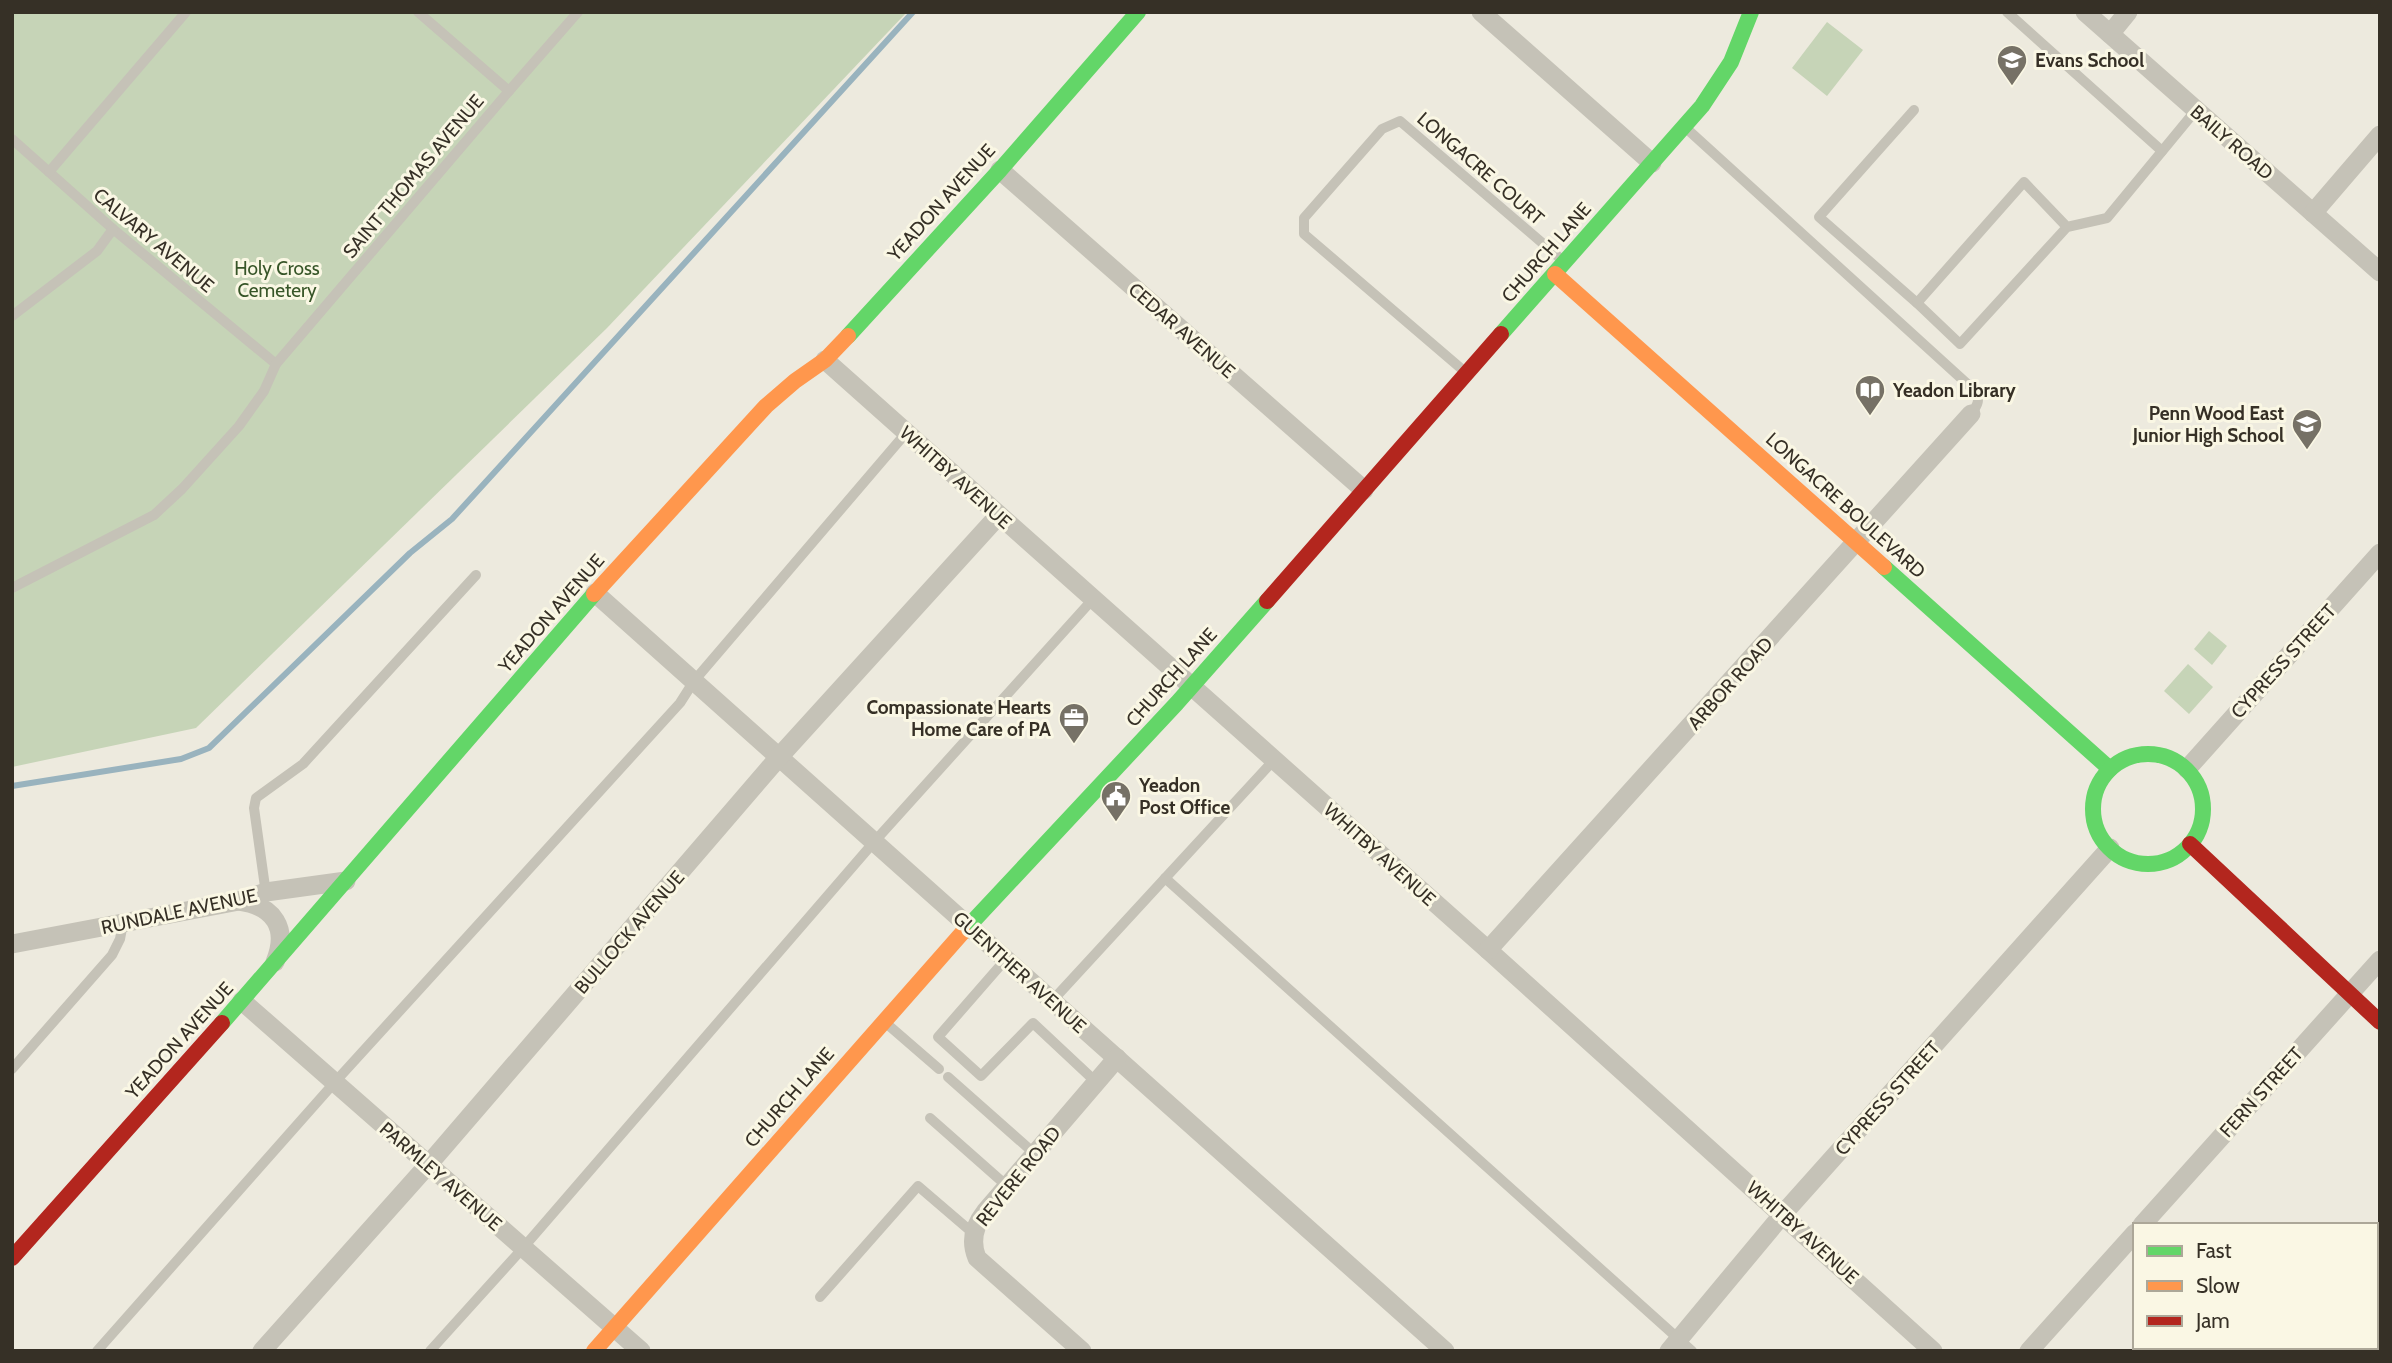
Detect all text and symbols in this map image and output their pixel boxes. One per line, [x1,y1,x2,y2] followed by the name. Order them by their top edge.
[1995,43,2029,87] school or university icon: Evans School
[2035,49,2144,72] place label: Evans School
[338,90,489,263] street label: SAINT THOMAS AVENUE
[2186,100,2278,185] street label: BAILY ROAD
[1413,107,1549,230] street label: LONGACRE COURT
[882,139,1000,266] street label: YEADON AVENUE
[89,183,219,297] street label: CALVARY AVENUE
[1497,198,1596,307] street label: CHURCH LANE
[234,257,320,302] park label: Holy Cross Cemetery
[1124,278,1240,383] street label: CEDAR AVENUE
[1853,373,1887,417] library icon: Yeadon Library
[1892,379,2016,402] place label: Yeadon Library
[2132,402,2284,447] place label: Penn Wood East Junior High School
[2290,407,2324,451] school or university icon: Penn Wood East Junior High School
[895,421,1016,534] street label: WHITBY AVENUE
[1761,428,1930,583] street label: LONGACRE BOULEVARD
[493,549,609,678] street label: YEADON AVENUE
[2226,600,2341,723] street label: CYPRESS STREET
[1121,623,1222,731] street label: CHURCH LANE
[1683,632,1778,734] street label: ARBOR ROAD
[866,696,1051,741] place label: Compassionate Hearts Home Care of PA
[1057,701,1091,745] office icon: Compassionate Hearts Home Care of PA
[1138,774,1230,819] place label: Yeadon Post Office
[1099,779,1133,823] public building icon: Yeadon Post Office
[1319,798,1440,911] street label: WHITBY AVENUE
[570,866,689,999] street label: BULLOCK AVENUE
[99,884,259,939] street label: RUNDALE AVENUE
[949,907,1091,1038] street label: GUENTHER AVENUE
[120,977,238,1104] street label: YEADON AVENUE
[1830,1037,1945,1160] street label: CYPRESS STREET
[2215,1042,2308,1142] street label: FERN STREET
[740,1043,839,1152] street label: CHURCH LANE
[375,1117,506,1236] street label: PARMLEY AVENUE
[971,1122,1066,1231] street label: REVERE ROAD
[1742,1176,1863,1289] street label: WHITBY AVENUE
[2133,1223,2378,1349] legend
[2196,1238,2232,1263] text: Fast
[2196,1273,2240,1298] text: Slow
[2195,1308,2230,1333] text: Jam

